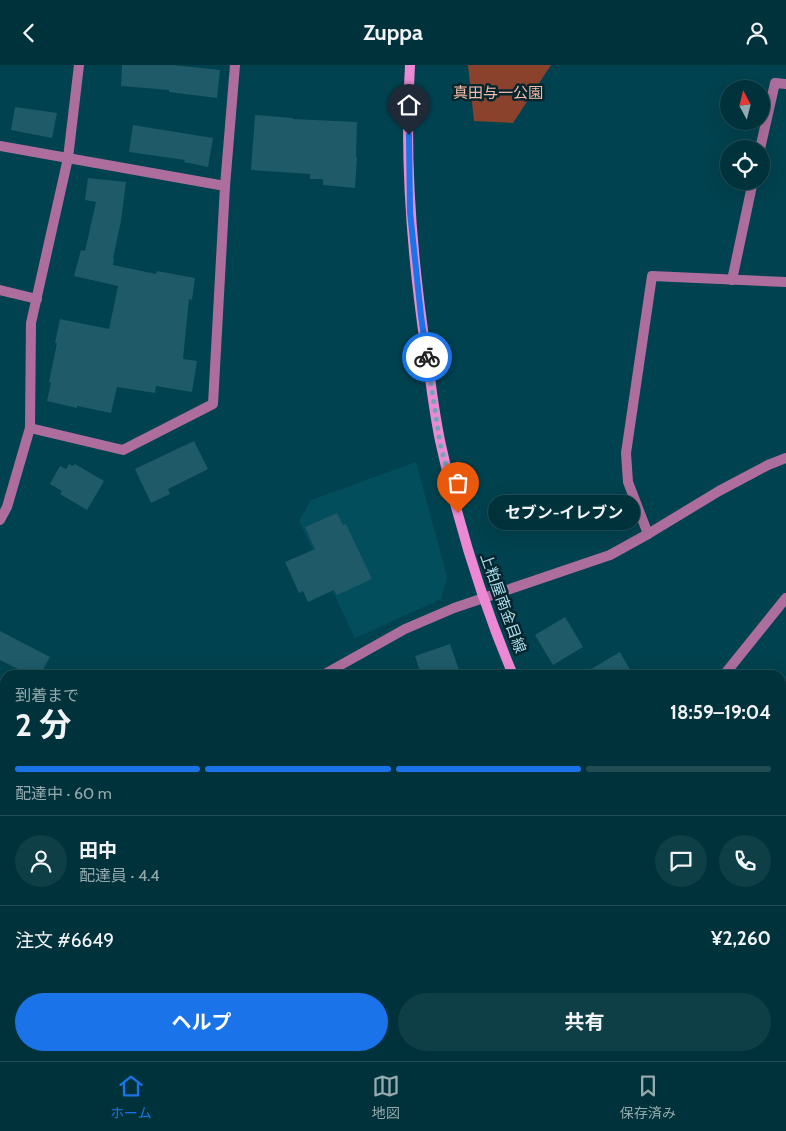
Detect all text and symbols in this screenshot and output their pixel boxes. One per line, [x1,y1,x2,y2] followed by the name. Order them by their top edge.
[15,19,43,47] icon: back
[363,19,423,46] text: Zuppa
[743,19,771,47] icon: person
[720,80,770,130] north arrow
[720,80,770,190] map controls
[388,84,430,135] pin
[453,84,543,102] park label: 真田与一公園
[395,91,423,119] icon: home
[720,140,770,190] button: locate
[402,332,452,382] courier
[413,343,441,371] icon: bike
[437,462,479,513] pin
[444,469,472,497] icon: bag
[488,495,640,531] callout: セブン-イレブン
[505,503,623,522] text: セブン-イレブン
[477,551,529,655] street label: 上粕屋南金目線
[15,686,79,705] text: 到着まで
[670,701,771,724] text: 18:59–19:04
[15,705,71,744] text: 2 分
[15,784,112,803] text: 配達中 · 60 m
[15,835,67,887] button: person
[655,835,707,887] button: chat
[719,835,771,887] button: phone
[79,839,117,862] text: 田中
[79,866,160,885] text: 配達員 · 4.4
[711,927,771,950] text: ¥2,260
[15,929,114,952] text: 注文 #6649
[15,993,388,1051] button: ヘルプ
[398,993,771,1051] button: 共有
[110,1072,152,1122] tab: ホーム
[372,1072,400,1122] tab: 地図
[620,1072,676,1122] tab: 保存済み

